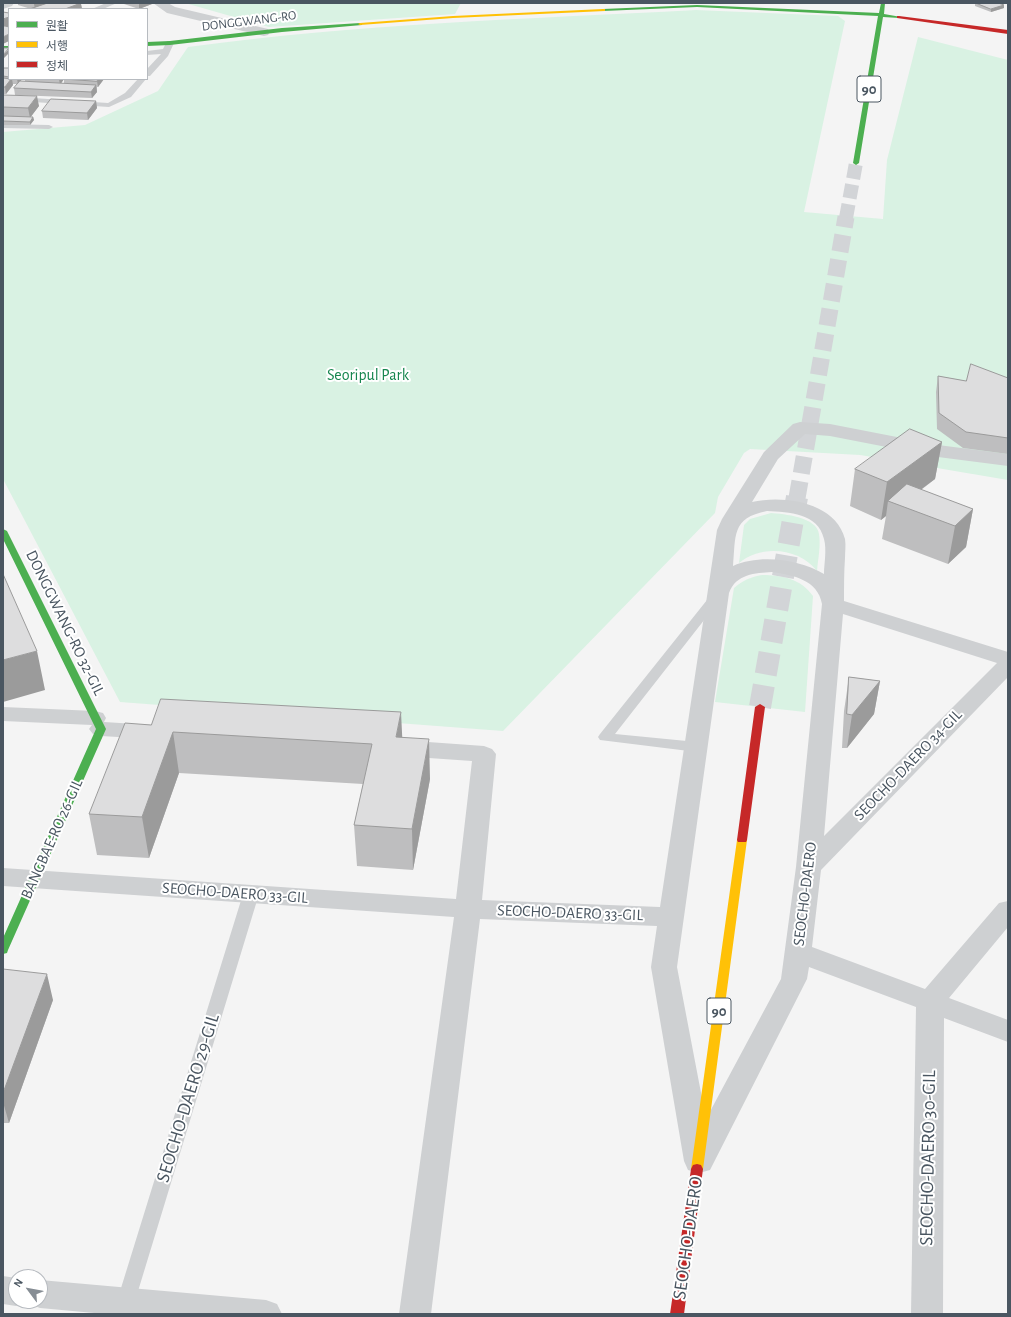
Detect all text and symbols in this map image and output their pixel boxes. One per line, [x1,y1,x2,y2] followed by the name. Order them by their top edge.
[201,7,297,35] street label: DONGGWANG-RO
[8,8,148,80] legend
[46,20,68,32] text: 원활
[46,40,68,52] text: 서행
[46,60,68,72] text: 정체
[857,76,881,102] road number: 90
[327,365,409,385] park label: Seoripul Park
[22,547,108,699] street label: DONGGWANG-RO 32-GIL
[850,705,966,825] street label: SEOCHO-DAERO 34-GIL
[17,776,87,902] street label: BANGBAE-RO 26-GIL
[789,841,821,947] street label: SEOCHO-DAERO
[162,878,308,908] street label: SEOCHO-DAERO 33-GIL
[497,901,643,925] street label: SEOCHO-DAERO 33-GIL
[707,998,731,1024] road number: 90
[151,1011,225,1185] street label: SEOCHO-DAERO 29-GIL
[915,1070,941,1246] street label: SEOCHO-DAERO 30-GIL
[668,1175,708,1301] street label: SEOCHO-DAERO
[8,1269,48,1309] north arrow
[12,1277,25,1289] text: N

